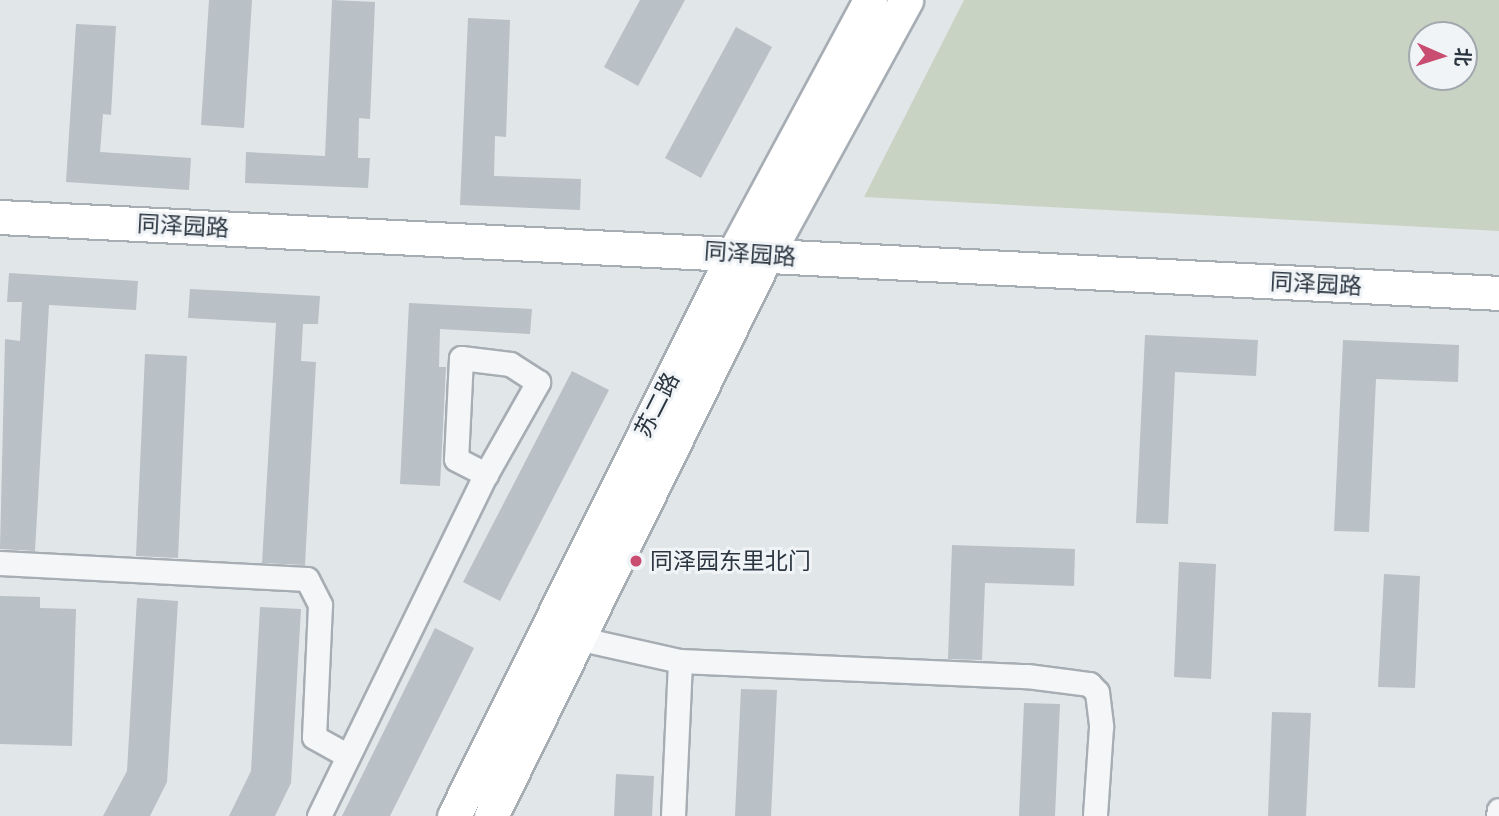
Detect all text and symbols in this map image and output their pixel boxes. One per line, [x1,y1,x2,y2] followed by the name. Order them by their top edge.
[1408,21,1478,91] north arrow
[1450,47,1474,67] text: 北
[136,210,230,242] street label: 同泽园路
[703,237,797,271] street label: 同泽园路
[1269,268,1363,300] street label: 同泽园路
[629,368,685,442] street label: 苏二路
[650,547,811,575] place label: 同泽园东里北门
[628,553,644,569] marker: 同泽园东里北门

